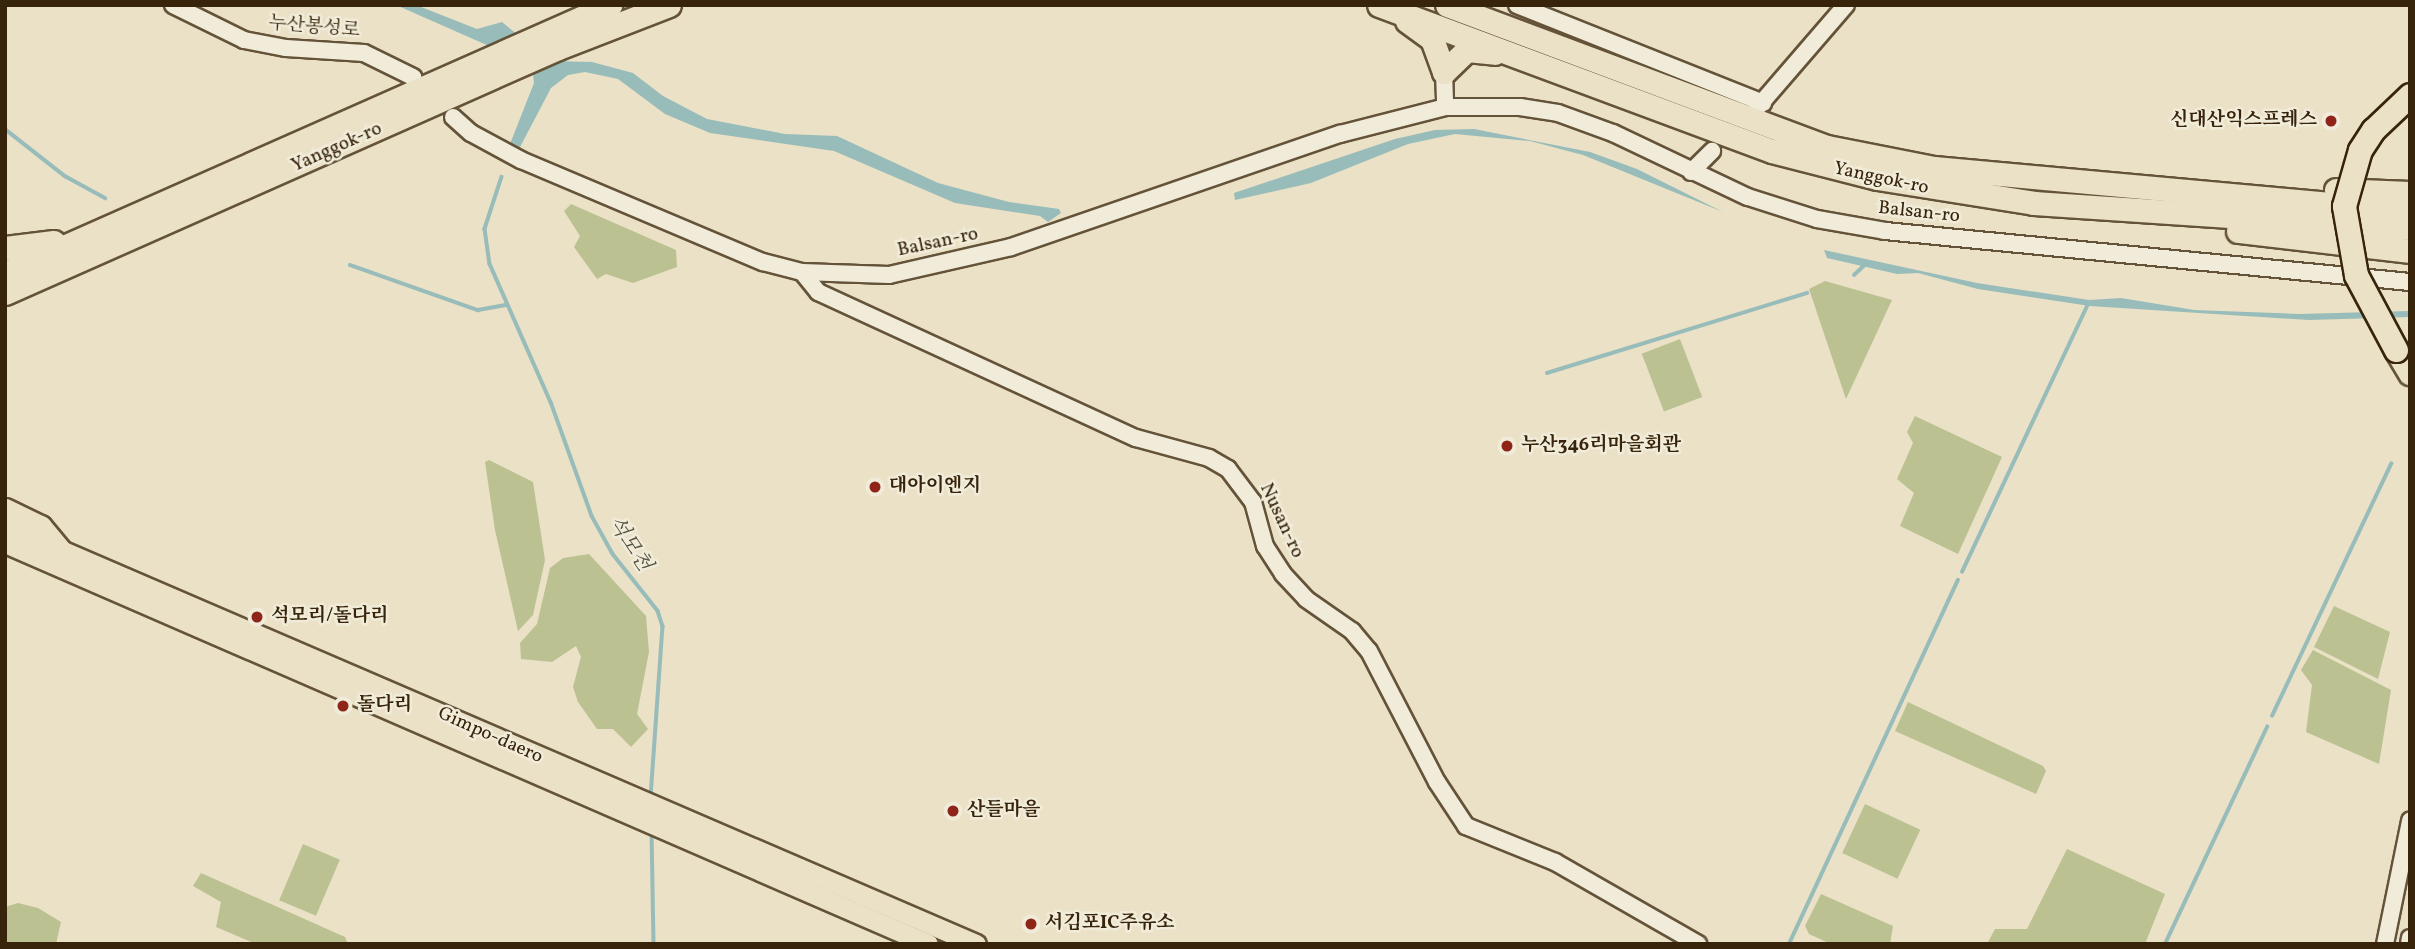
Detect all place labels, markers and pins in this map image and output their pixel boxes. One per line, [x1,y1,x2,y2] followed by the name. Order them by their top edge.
[2170,110,2317,132] place label: 신대산익스프레스
[2323,113,2339,129] marker: 신대산익스프레스
[1521,435,1681,457] place label: 누산346리마을회관
[1499,438,1515,454] marker: 누산346리마을회관
[889,476,981,498] place label: 대아이엔지
[867,479,883,495] marker: 대아이엔지
[271,606,388,628] place label: 석모리/돌다리
[249,609,265,625] marker: 석모리/돌다리
[357,695,412,717] place label: 돌다리
[335,698,351,714] marker: 돌다리
[967,800,1040,822] place label: 산들마을
[945,803,961,819] marker: 산들마을
[1045,913,1175,935] place label: 서김포IC주유소
[1023,916,1039,932] marker: 서김포IC주유소

